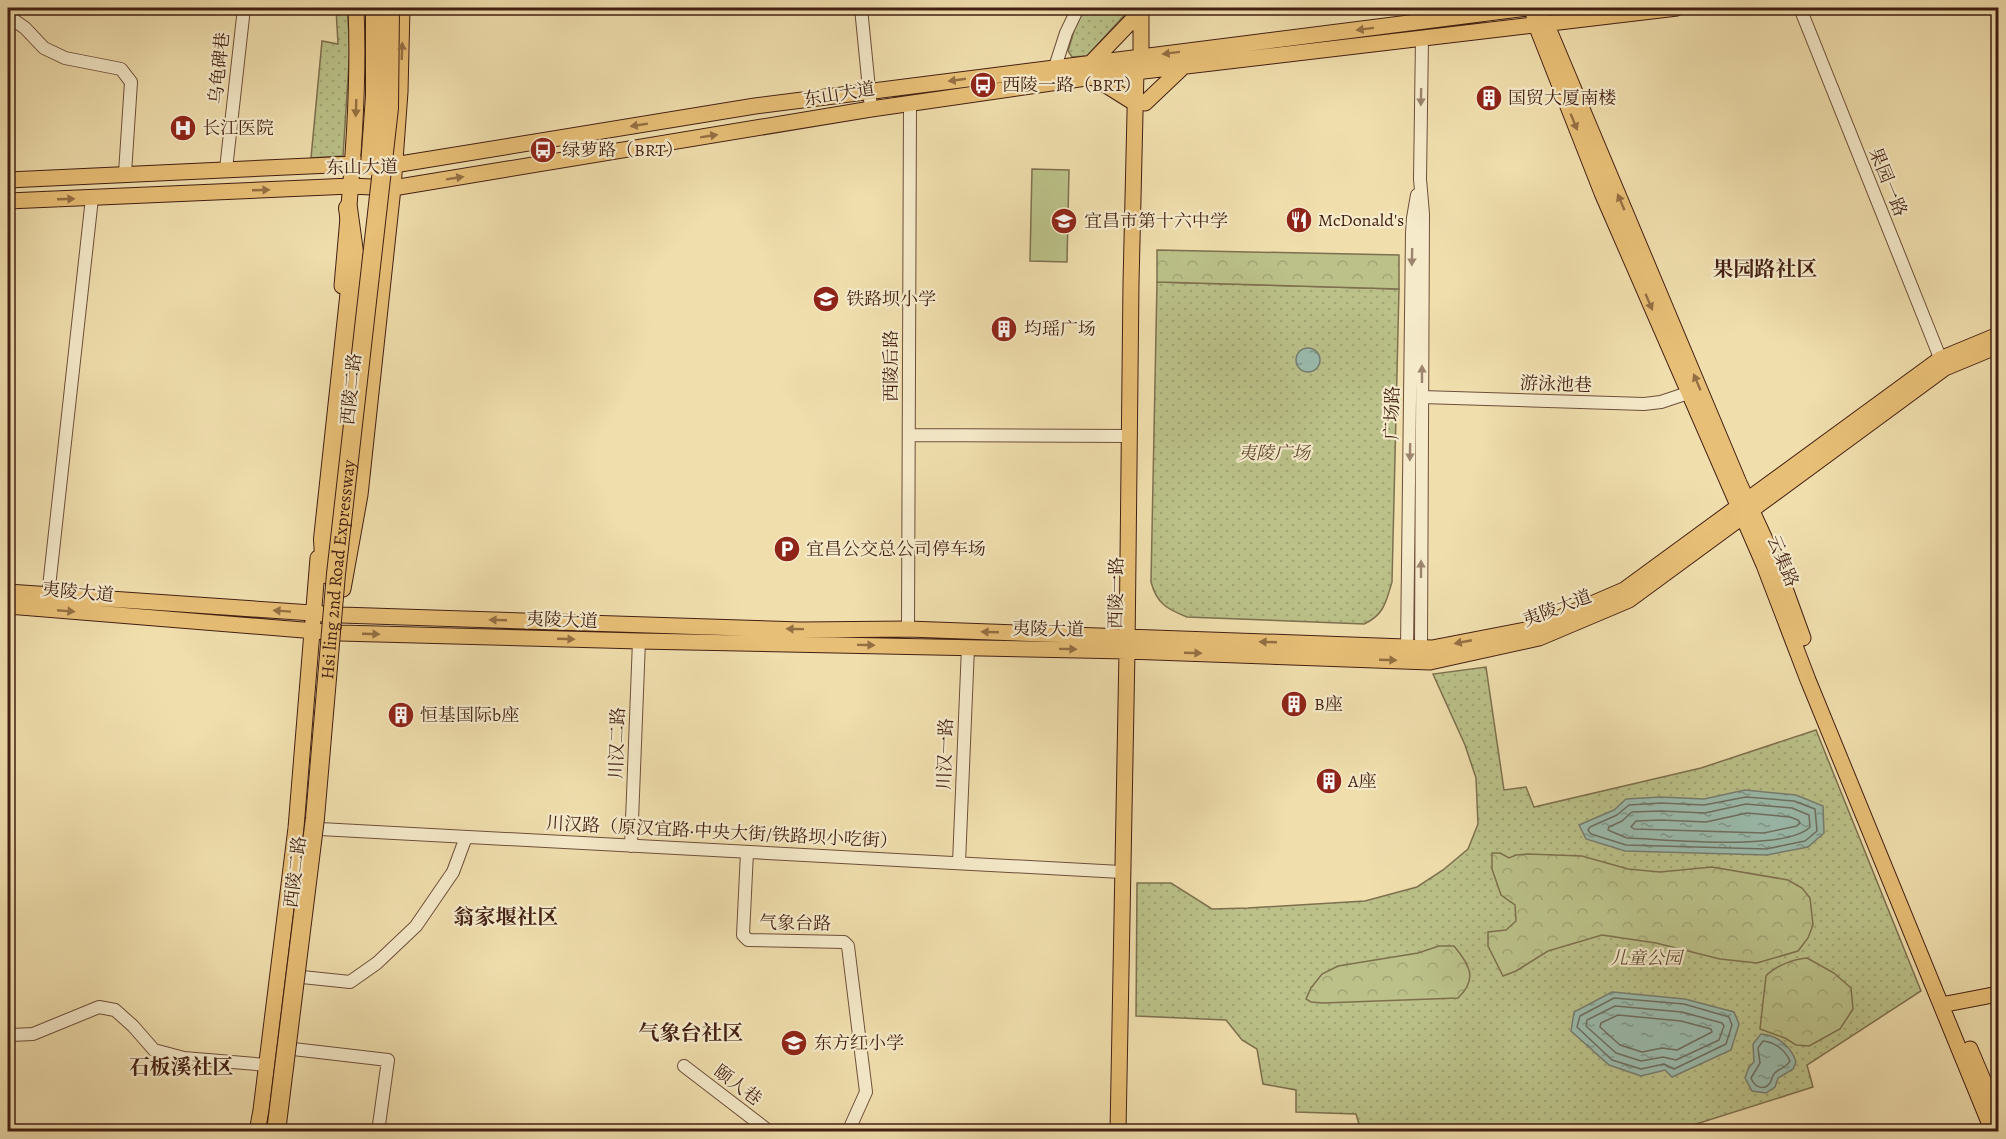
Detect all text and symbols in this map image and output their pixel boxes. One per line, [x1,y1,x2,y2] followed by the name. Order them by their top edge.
[1355,24,1374,34] one-way arrow
[203,31,235,105] street label: 乌龟碑巷
[397,42,406,61] one-way arrow
[1161,48,1180,57] one-way arrow
[968,70,998,100] bus stop icon: 西陵一路（BRT）
[1002,73,1142,97] place label: 西陵一路（BRT）
[947,75,966,85] one-way arrow
[802,77,876,111] street label: 东山大道
[1474,83,1504,113] building icon: 国贸大厦南楼
[1508,86,1616,110] place label: 国贸大厦南楼
[1416,87,1426,106] one-way arrow
[351,98,360,117] one-way arrow
[168,113,198,143] hospital icon: 长江医院
[1569,113,1579,131] one-way arrow
[202,116,274,140] place label: 长江医院
[629,121,648,130] one-way arrow
[700,131,719,140] one-way arrow
[528,135,558,165] bus stop icon: 绿萝路（BRT）
[562,138,684,162] place label: 绿萝路（BRT）
[1863,144,1913,220] street label: 果园一路
[326,154,398,180] street label: 东山大道
[445,173,464,182] one-way arrow
[251,186,270,195] one-way arrow
[1616,192,1626,210] one-way arrow
[56,194,75,203] one-way arrow
[1284,205,1314,235] restaurant icon: McDonald's
[1049,206,1079,236] school or university icon: 宜昌市第十六中学
[1318,208,1404,232] place label: McDonald's
[1084,209,1228,233] place label: 宜昌市第十六中学
[1407,248,1417,267] one-way arrow
[1713,255,1818,283] district label: 果园路社区
[811,284,841,314] school or university icon: 铁路坝小学
[846,287,936,311] place label: 铁路坝小学
[1644,293,1654,311] one-way arrow
[989,314,1019,344] building icon: 均瑶广场
[1024,317,1096,341] place label: 均瑶广场
[879,330,903,402] street label: 西陵后路
[335,352,367,426] street label: 西陵二路
[1417,364,1427,383] one-way arrow
[1520,371,1592,397] street label: 游泳池巷
[1692,372,1702,390] one-way arrow
[1380,386,1404,440] street label: 广场路
[1238,441,1312,465] park label: 夷陵广场
[1405,443,1415,462] one-way arrow
[315,458,361,680] street label: Hsi ling 2nd Road Expressway
[1762,531,1804,591] street label: 云集路
[772,534,802,564] parking icon: 宜昌公交总公司停车场
[806,537,986,561] place label: 宜昌公交总公司停车场
[1103,557,1129,629] street label: 西陵一路
[1416,559,1426,578] one-way arrow
[41,577,115,607] street label: 夷陵大道
[1519,584,1595,632] street label: 夷陵大道
[56,606,75,616] one-way arrow
[272,607,291,616] one-way arrow
[526,607,598,633] street label: 夷陵大道
[488,616,507,625] one-way arrow
[1012,616,1084,642] street label: 夷陵大道
[785,625,804,634] one-way arrow
[980,628,999,637] one-way arrow
[361,629,380,639] one-way arrow
[556,635,575,644] one-way arrow
[1259,637,1278,647] one-way arrow
[1453,638,1472,647] one-way arrow
[856,640,875,650] one-way arrow
[1059,644,1078,654] one-way arrow
[1183,649,1202,658] one-way arrow
[1378,656,1397,665] one-way arrow
[1279,689,1309,719] building icon: B座
[1314,692,1343,716] place label: B座
[386,700,416,730] building icon: 恒基国际b座
[420,703,519,727] place label: 恒基国际b座
[604,707,630,779] street label: 川汉二路
[932,718,958,790] street label: 川汉一路
[1314,766,1344,796] building icon: A座
[1347,769,1377,793] place label: A座
[546,811,898,853] street label: 川汉路（原汉宜路·中央大街/铁路坝小吃街）
[279,835,311,909] street label: 西陵二路
[454,903,559,931] district label: 翁家堰社区
[759,910,831,936] street label: 气象台路
[1610,946,1685,970] park label: 儿童公园
[639,1019,744,1047] district label: 气象台社区
[779,1028,809,1058] school or university icon: 东方红小学
[814,1031,904,1055] place label: 东方红小学
[129,1053,234,1081] district label: 石板溪社区
[709,1059,767,1111] street label: 颐人巷

